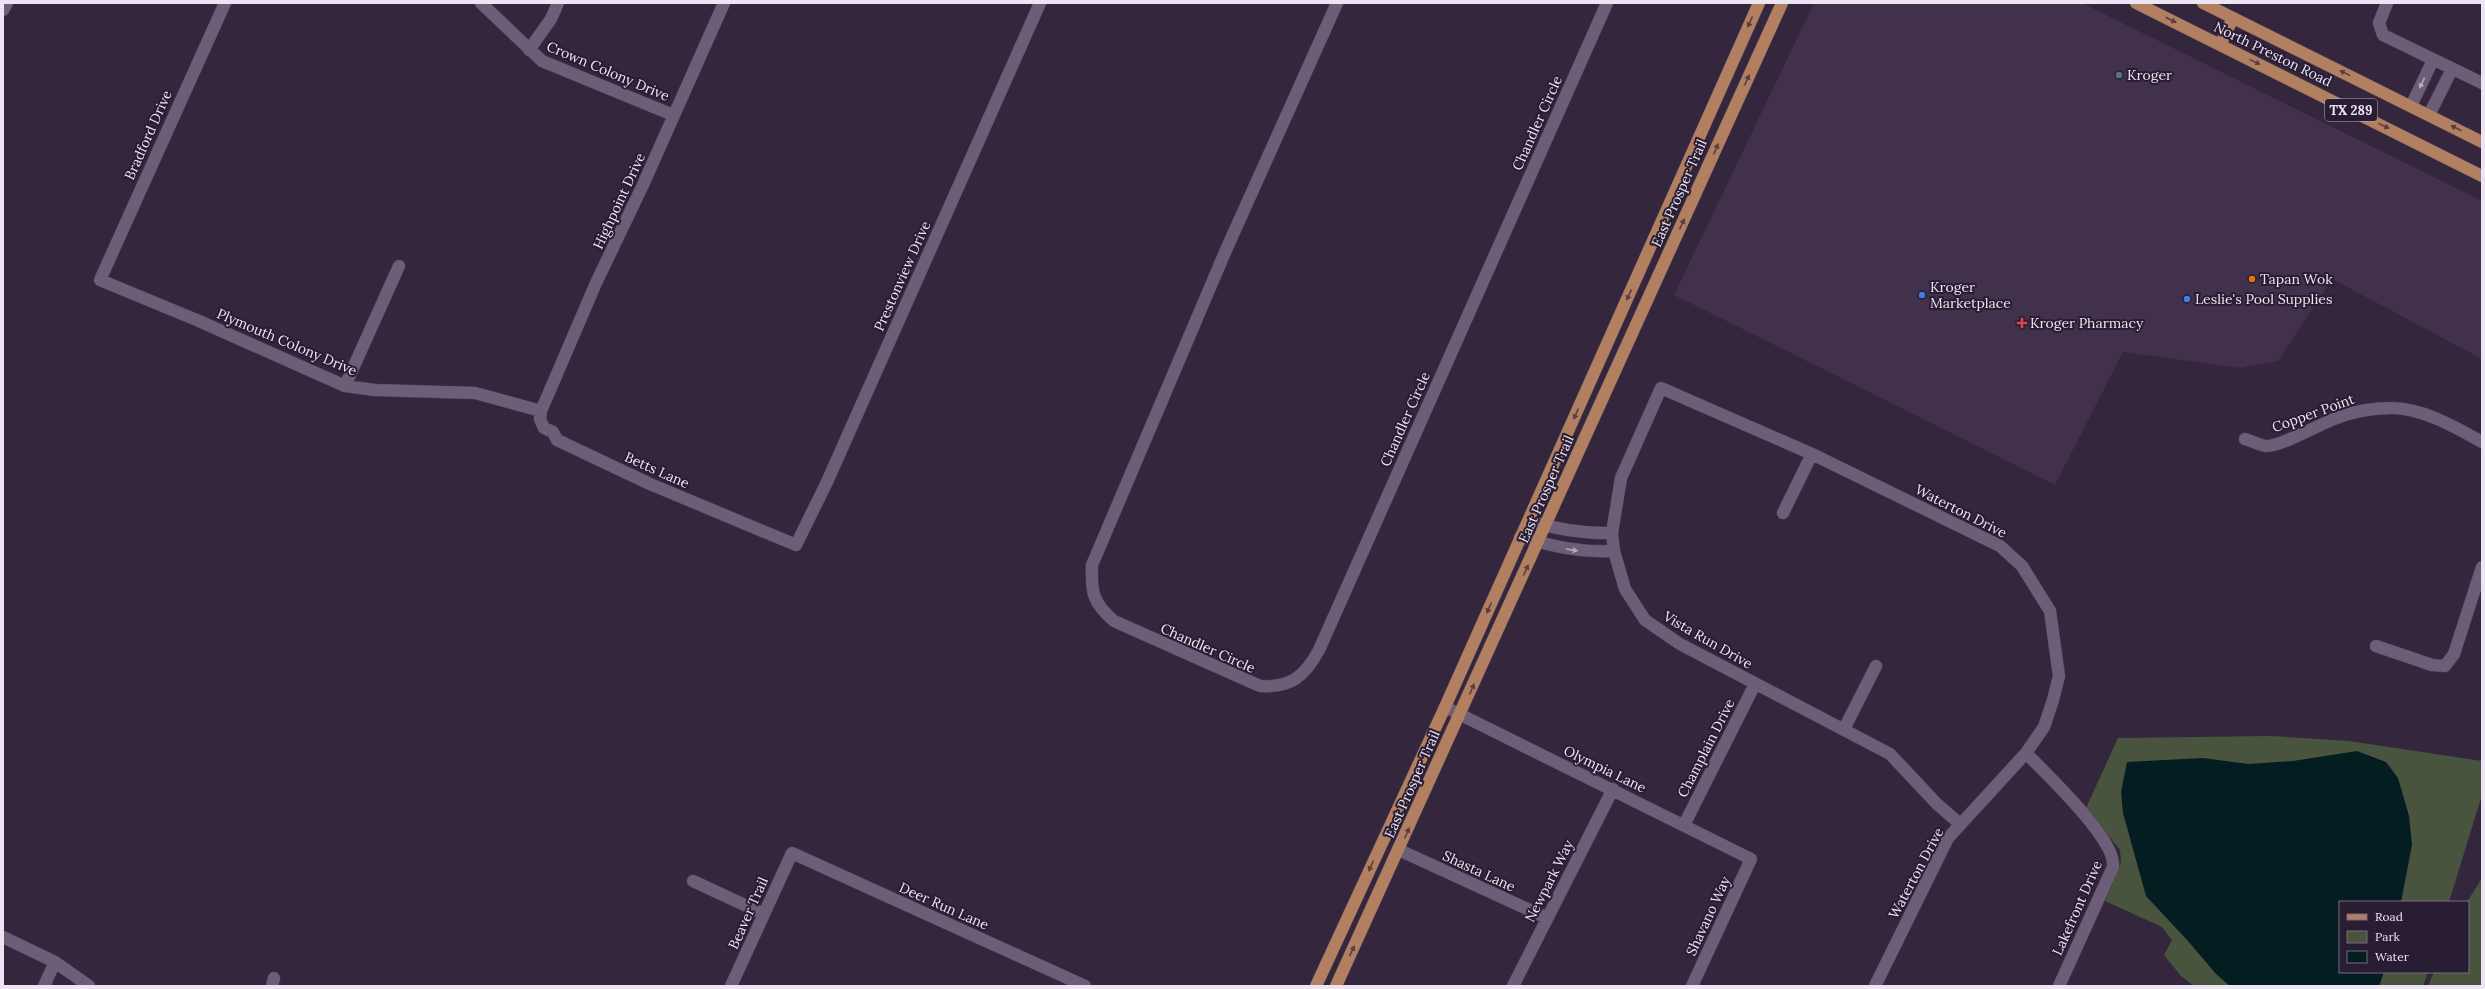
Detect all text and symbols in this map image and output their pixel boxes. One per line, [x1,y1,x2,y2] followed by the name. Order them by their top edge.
[1747,17,1753,28] one-way arrow
[2165,17,2176,24] one-way arrow
[2211,18,2335,90] street label: North Preston Road
[544,37,672,105] street label: Crown Colony Drive
[2249,59,2260,65] one-way arrow
[2127,66,2172,84] place label: Kroger
[2114,70,2124,80] marker: Kroger
[2339,70,2351,77] one-way arrow
[1508,72,1566,173] street label: Chandler Circle
[1744,74,1750,86] one-way arrow
[2419,77,2425,89] one-way arrow
[120,87,176,183] street label: Bradford Drive
[2325,99,2377,121] road number: TX 289
[2378,123,2389,130] one-way arrow
[2450,125,2461,131] one-way arrow
[1647,136,1711,250] street label: East Prosper Trail
[1713,144,1719,155] one-way arrow
[589,150,649,252] street label: Highpoint Drive
[870,218,935,334] street label: Prestonview Drive
[1679,218,1685,229] one-way arrow
[2260,270,2333,288] place label: Tapan Wok
[2247,274,2257,284] marker: Tapan Wok
[1930,278,2011,312] place label: Kroger Marketplace
[1626,289,1632,301] one-way arrow
[1917,290,1927,300] marker: Kroger Marketplace
[2195,290,2332,308] place label: Leslie's Pool Supplies
[2182,294,2192,304] marker: Leslie's Pool Supplies
[214,304,360,380] street label: Plymouth Colony Drive
[2030,314,2144,332] place label: Kroger Pharmacy
[2017,318,2027,328] marker: Kroger Pharmacy
[1376,368,1434,469] street label: Chandler Circle
[2269,390,2357,436] street label: Copper Point
[1573,408,1579,419] one-way arrow
[1514,432,1578,546] street label: East Prosper Trail
[622,448,693,492] street label: Betts Lane
[1912,480,2010,542] street label: Waterton Drive
[1565,547,1578,553] one-way arrow
[1523,564,1529,576] one-way arrow
[1486,602,1492,613] one-way arrow
[1659,607,1756,673] street label: Vista Run Drive
[1158,619,1259,677] street label: Chandler Circle
[1469,683,1475,694] one-way arrow
[1673,695,1739,800] street label: Champlain Drive
[1380,727,1444,841] street label: East Prosper Trail
[1561,741,1650,797] street label: Olympia Lane
[1884,824,1948,922] street label: Waterton Drive
[1404,827,1410,838] one-way arrow
[1521,836,1578,925] street label: Newpark Way
[1440,846,1519,896] street label: Shasta Lane
[2048,857,2106,958] street label: Lakefront Drive
[1368,861,1374,872] one-way arrow
[1682,873,1735,959] street label: Shavano Way
[724,874,772,952] street label: Beaver Trail
[896,878,992,934] street label: Deer Run Lane
[2339,901,2469,973] legend
[2375,909,2403,924] text: Road
[2375,929,2401,944] text: Park
[1349,945,1355,956] one-way arrow
[2375,949,2410,964] text: Water

